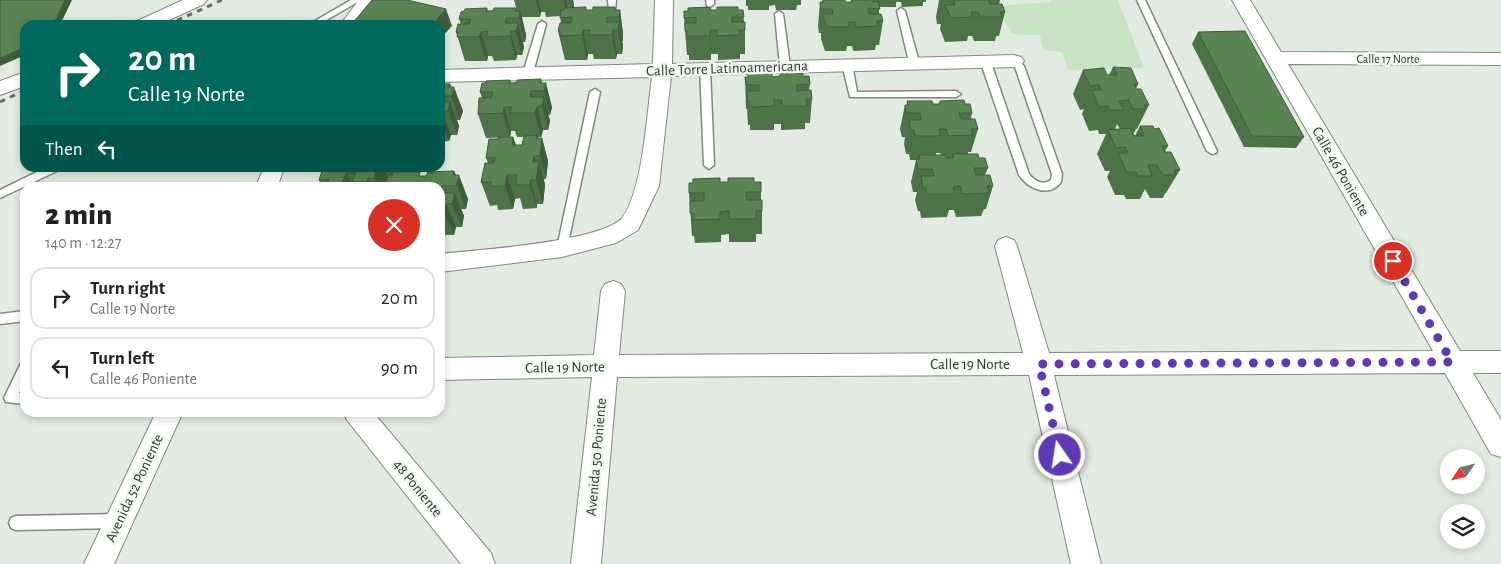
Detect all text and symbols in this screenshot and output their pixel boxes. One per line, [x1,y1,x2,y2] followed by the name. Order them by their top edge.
[45,40,110,105] icon: right
[128,42,196,77] text: 20 m
[1356,53,1420,65] street label: Calle 17 Norte
[646,58,808,79] street label: Calle Torre Latinoamericana
[128,83,245,105] text: Calle 19 Norte
[1309,124,1372,218] street label: Calle 46 Poniente
[93,135,121,163] icon: left
[45,140,83,159] text: Then
[368,199,420,251] button: close
[45,200,112,230] text: 2 min
[45,235,121,251] text: 140 m · 12:27
[1372,240,1414,282] pin
[1379,247,1407,275] icon: arrive
[90,279,165,298] text: Turn right
[47,284,75,312] icon: right
[381,289,418,308] text: 20 m
[90,301,175,317] text: Calle 19 Norte
[90,349,154,368] text: Turn left
[47,354,75,382] icon: left
[930,357,1010,372] street label: Calle 19 Norte
[381,359,418,378] text: 90 m
[525,359,605,376] street label: Calle 19 Norte
[90,371,197,387] text: Calle 46 Poniente
[584,397,609,517] street label: Avenida 50 Poniente
[1033,428,1085,480] position arrow
[103,432,166,545] street label: Avenida 52 Poniente
[1440,449,1485,494] north arrow
[1440,449,1485,549] map controls
[390,457,445,520] street label: 48 Poniente
[1440,504,1485,549] button: layers

